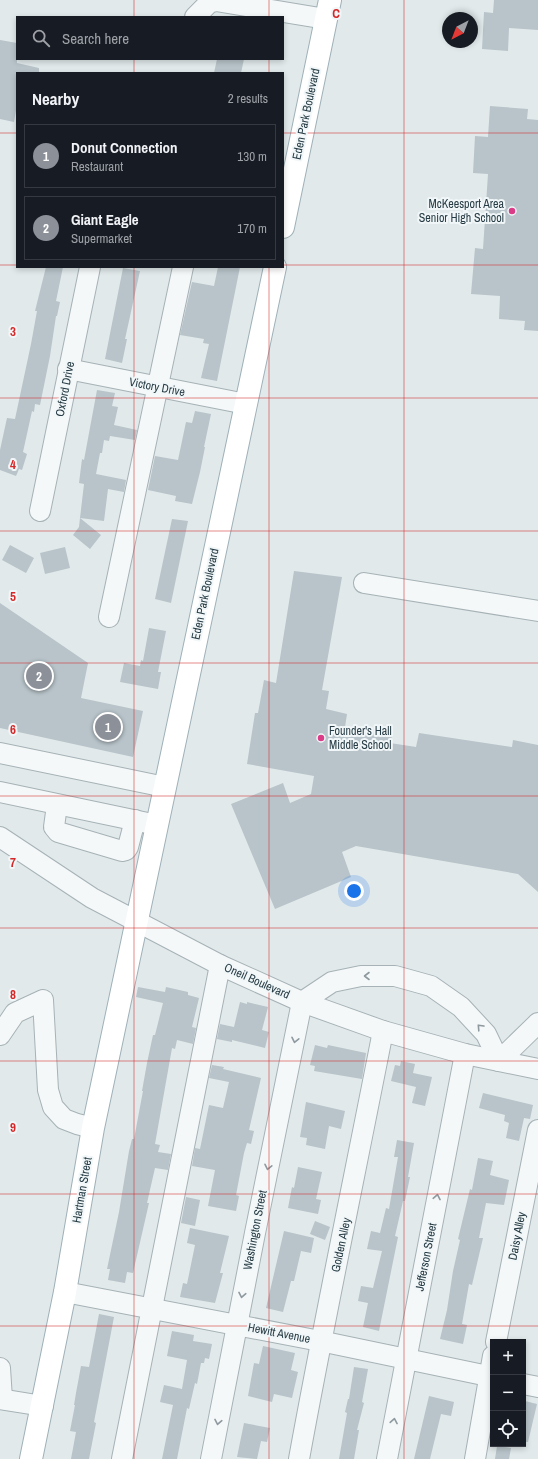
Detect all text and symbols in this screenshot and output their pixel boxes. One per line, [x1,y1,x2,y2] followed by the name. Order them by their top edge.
[332,5,340,22] text: C
[442,12,478,48] north arrow
[16,16,284,60] search box
[30,27,52,49] icon: search
[62,28,129,49] text: Search here
[289,67,323,161] street label: Eden Park Boulevard
[32,87,79,110] text: Nearby
[228,90,268,107] text: 2 results
[71,137,178,158] text: Donut Connection
[43,148,49,165] text: 1
[237,148,267,165] text: 130 m
[71,158,123,175] text: Restaurant
[419,196,505,226] place label: McKeesport Area Senior High School
[507,206,517,216] marker: McKeesport Area Senior High School
[71,209,139,230] text: Giant Eagle
[43,220,49,237] text: 2
[237,220,267,237] text: 170 m
[71,230,132,247] text: Supermarket
[10,323,16,340] text: 3
[52,360,78,418] street label: Oxford Drive
[128,374,186,400] street label: Victory Drive
[10,456,16,473] text: 4
[188,547,222,641] street label: Eden Park Boulevard
[10,588,16,605] text: 5
[26,661,52,691] pin: 2
[95,712,121,742] pin: 1
[10,721,16,738] text: 6
[329,723,392,753] place label: Founder's Hall Middle School
[316,733,326,743] marker: Founder's Hall Middle School
[10,854,16,871] text: 7
[344,881,364,901] your location
[222,959,292,1003] street label: Oneil Boulevard
[364,972,370,980] one-way arrow
[10,986,16,1003] text: 8
[478,1024,485,1032] one-way arrow
[291,1037,299,1043] one-way arrow
[10,1119,16,1136] text: 9
[68,1156,96,1224] street label: Hartman Street
[265,1164,273,1170] one-way arrow
[239,1188,271,1271] street label: Washington Street
[433,1194,441,1200] one-way arrow
[505,1211,530,1261] street label: Daisy Alley
[327,1216,355,1274] street label: Golden Alley
[412,1221,441,1293] street label: Jefferson Street
[239,1292,247,1298] one-way arrow
[246,1319,312,1347] street label: Hewitt Avenue
[490,1339,526,1447] map controls
[490,1339,526,1375] button: +
[490,1375,526,1411] button: −
[490,1411,526,1447] button: locate
[389,1418,398,1424] one-way arrow
[214,1419,222,1425] one-way arrow

